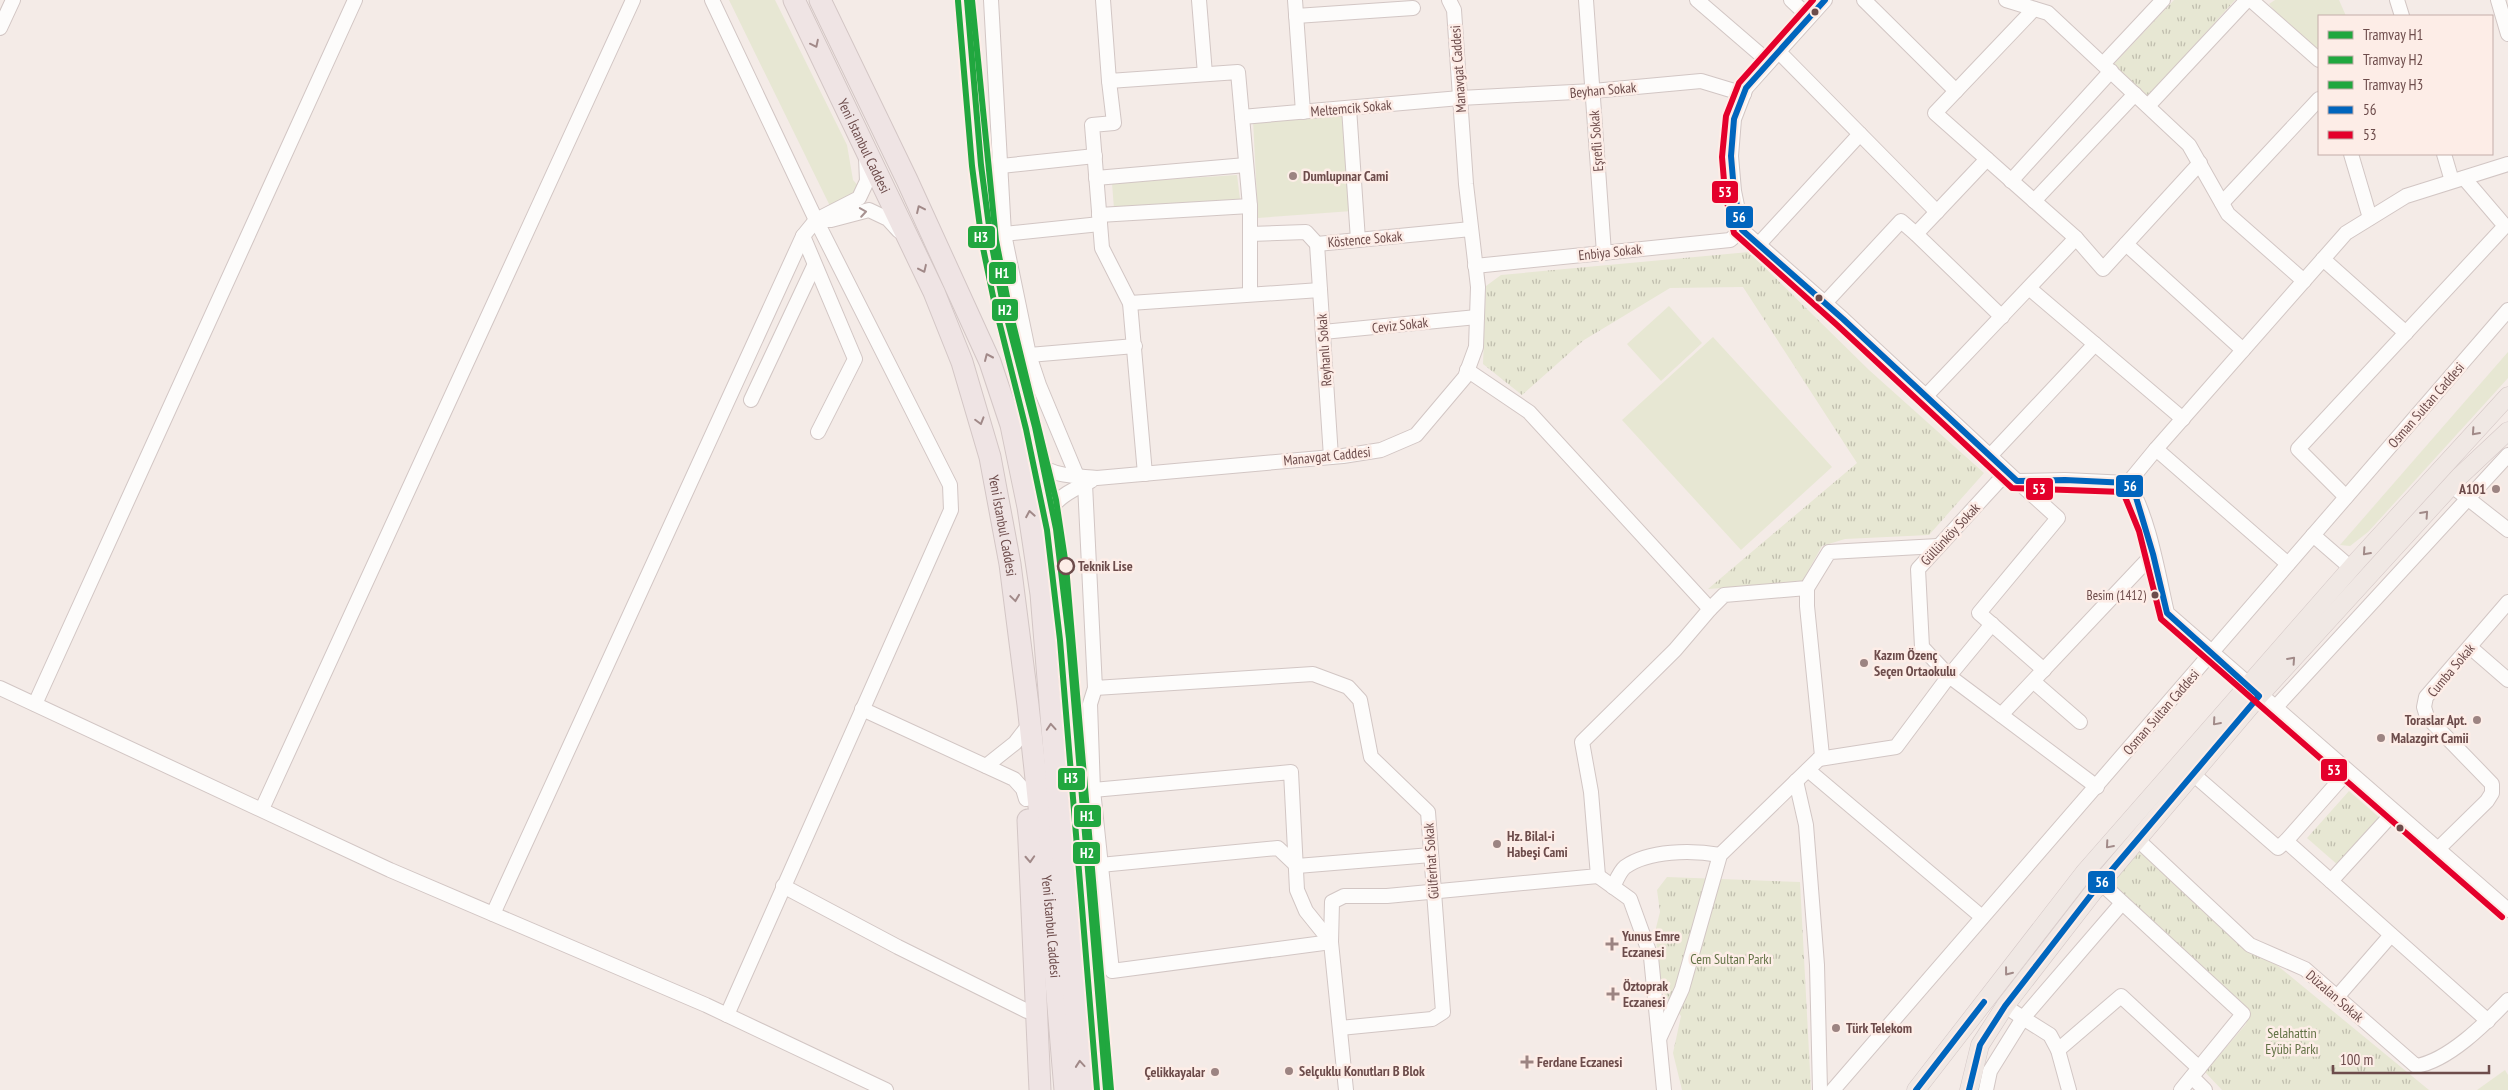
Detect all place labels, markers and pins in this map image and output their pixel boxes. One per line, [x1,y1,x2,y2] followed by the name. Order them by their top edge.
[1810,7,1820,17] unlabelled marker
[1303,167,1388,185] place label: Dumlupınar Cami
[1287,170,1299,182] marker: Dumlupınar Cami
[1814,293,1824,303] unlabelled marker
[2458,480,2486,498] place label: A101
[2490,483,2502,495] marker: A101
[1057,557,1075,575] marker: Teknik Lise
[1078,557,1133,575] place label: Teknik Lise
[2087,587,2146,604] place label: Besim (1412)
[2150,590,2160,600] marker: Besim (1412)
[1874,646,1956,680] place label: Kazım Özenç Seçen Ortaokulu
[1858,657,1870,669] marker: Kazım Özenç Seçen Ortaokulu
[2405,711,2467,729] place label: Toraslar Apt.
[2471,714,2483,726] marker: Toraslar Apt.
[2391,729,2469,747] place label: Malazgirt Camii
[2375,732,2387,744] marker: Malazgirt Camii
[2395,823,2405,833] unlabelled marker
[1507,827,1568,861] place label: Hz. Bilal-i Habeşi Cami
[1491,838,1503,850] marker: Hz. Bilal-i Habeşi Cami
[1621,927,1680,961] place label: Yunus Emre Eczanesi
[1606,938,1618,950] marker: Yunus Emre Eczanesi
[1623,977,1668,1011] place label: Öztoprak Eczanesi
[1607,988,1619,1000] marker: Öztoprak Eczanesi
[1846,1019,1912,1037] place label: Türk Telekom
[1830,1022,1842,1034] marker: Türk Telekom
[1537,1053,1622,1071] place label: Ferdane Eczanesi
[1521,1056,1533,1068] marker: Ferdane Eczanesi
[1299,1062,1425,1080] place label: Selçuklu Konutları B Blok
[1144,1063,1206,1081] place label: Çelikkayalar
[1283,1065,1295,1077] marker: Selçuklu Konutları B Blok
[1209,1066,1221,1078] marker: Çelikkayalar

